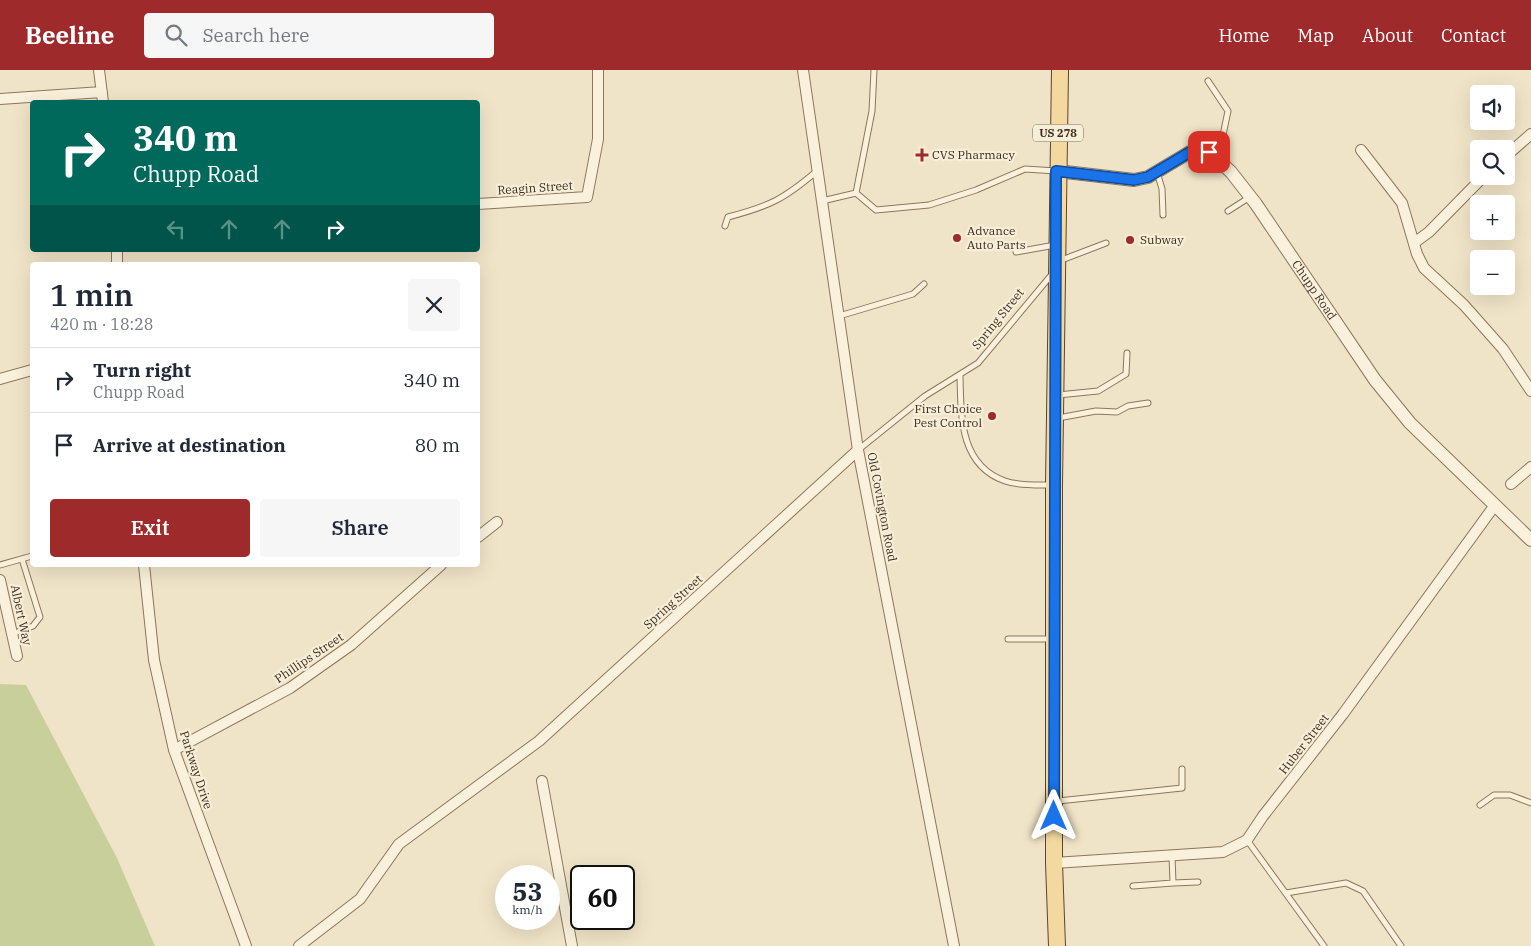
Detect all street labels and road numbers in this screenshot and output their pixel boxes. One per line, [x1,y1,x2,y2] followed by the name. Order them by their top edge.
[1033,124,1083,142] road number: US 278
[497,177,573,198] street label: Reagin Street
[1289,257,1340,323] street label: Chupp Road
[968,285,1027,352] street label: Spring Street
[865,451,900,563] street label: Old Covington Road
[640,571,705,632] street label: Spring Street
[8,583,35,647] street label: Albert Way
[272,629,346,686] street label: Phillips Street
[1275,711,1332,777] street label: Huber Street
[177,729,216,811] street label: Parkway Drive

